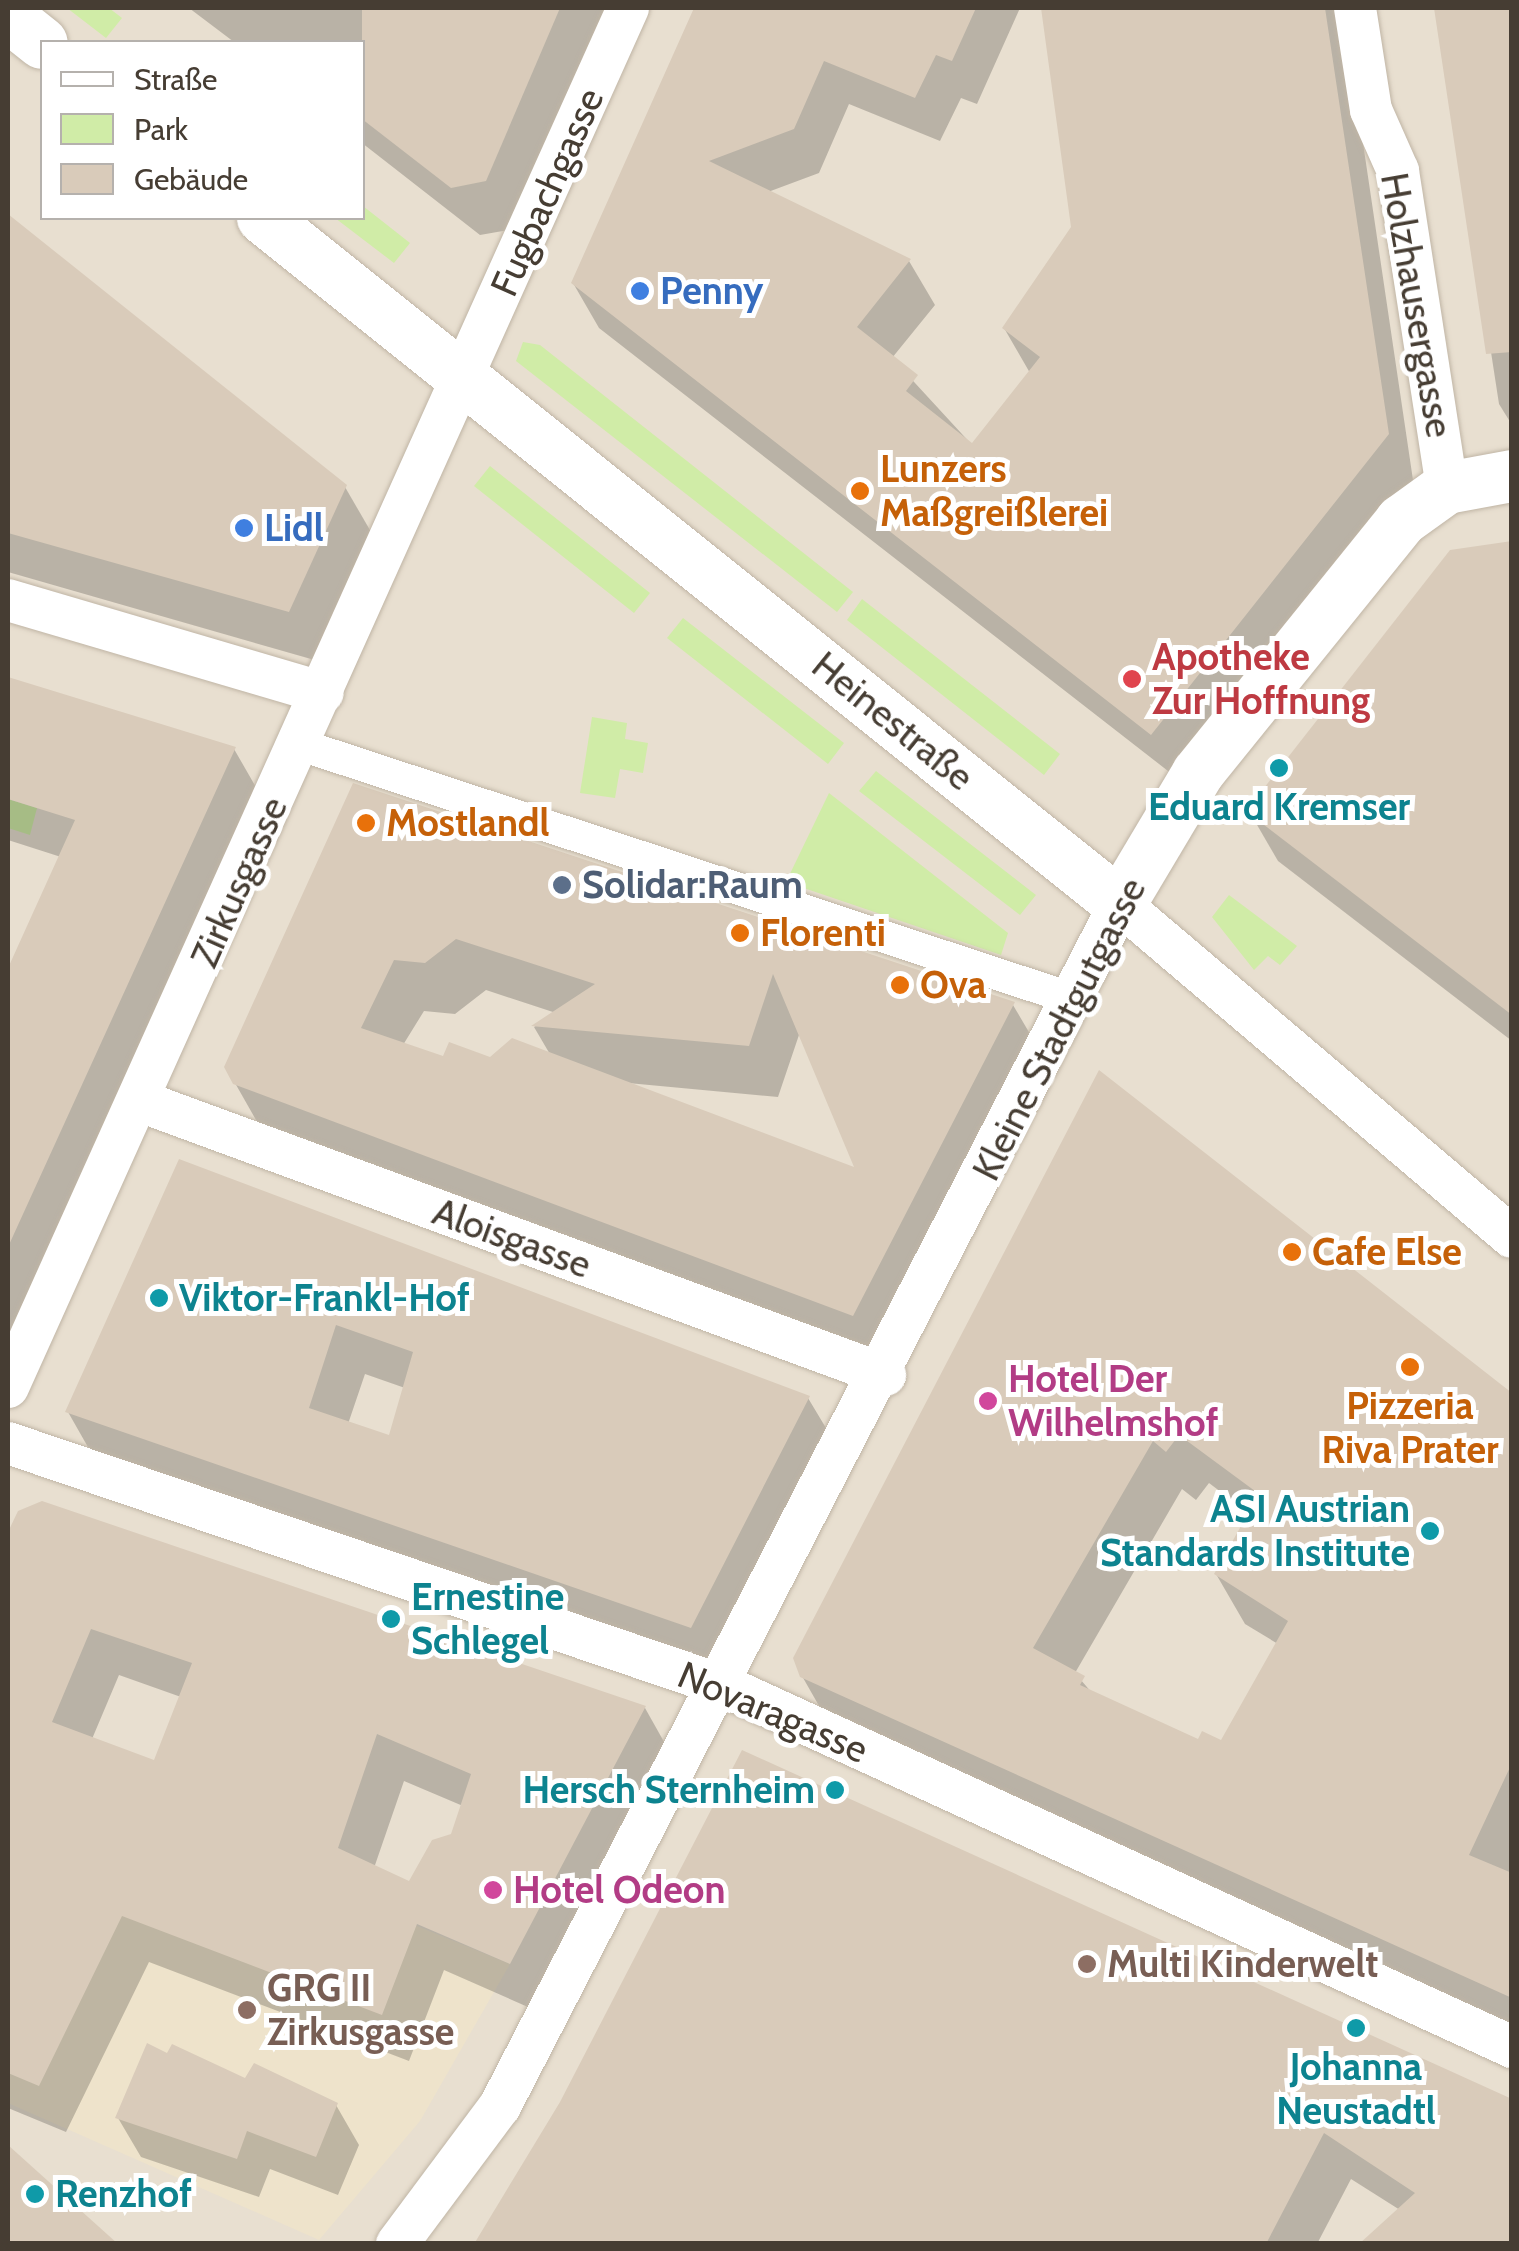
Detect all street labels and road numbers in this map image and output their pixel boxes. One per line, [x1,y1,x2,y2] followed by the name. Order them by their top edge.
[481,81,613,303] street label: Fugbachgasse
[1371,169,1463,441] street label: Holzhausergasse
[803,642,983,800] street label: Heinestraße
[181,790,297,974] street label: Zirkusgasse
[963,870,1155,1188] street label: Kleine Stadtgutgasse
[427,1188,597,1288] street label: Aloisgasse
[671,1652,875,1772] street label: Novaragasse

